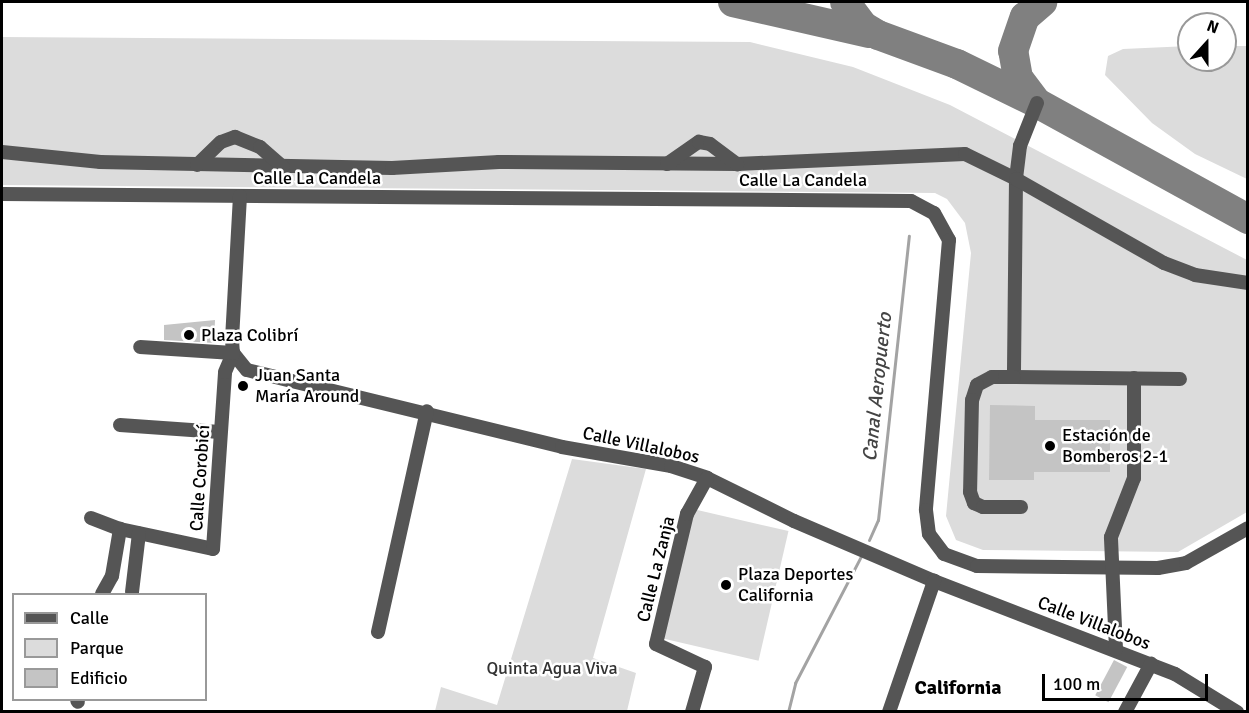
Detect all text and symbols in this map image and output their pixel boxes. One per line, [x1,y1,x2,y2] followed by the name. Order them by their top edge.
[1177,12,1237,72] north arrow
[1204,16,1222,38] text: N
[253,167,381,189] street label: Calle La Candela
[739,169,867,191] street label: Calle La Candela
[857,311,897,463] water label: Canal Aeropuerto
[201,324,298,346] place label: Plaza Colibrí
[182,328,196,342] marker: Plaza Colibrí
[255,365,359,407] place label: Juan Santa María Around
[236,379,250,393] marker: Juan Santa María Around
[581,422,701,468] street label: Calle Villalobos
[186,424,214,532] street label: Calle Corobicí
[1062,425,1168,468] place label: Estación de Bomberos 2-1
[1043,439,1057,453] marker: Estación de Bomberos 2-1
[632,514,680,624] street label: Calle La Zanja
[738,564,853,606] place label: Plaza Deportes California
[719,578,733,592] marker: Plaza Deportes California
[1035,592,1153,654] street label: Calle Villalobos
[12,593,207,701] legend
[70,607,109,629] text: Calle
[70,637,124,659] text: Parque
[486,657,618,679] park label: Quinta Agua Viva
[1045,662,1212,700] scale bar
[70,667,128,689] text: Edificio
[1053,673,1100,695] text: 100 m
[915,675,1001,699] district label: California

